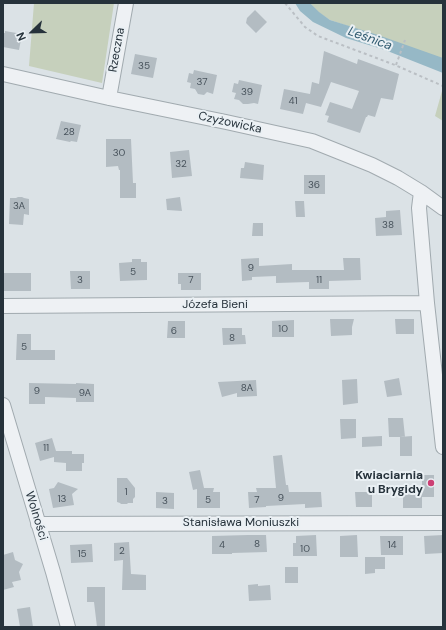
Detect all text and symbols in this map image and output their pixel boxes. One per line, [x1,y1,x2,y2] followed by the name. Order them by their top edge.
[12,12,52,52] north arrow
[346,24,394,54] water label: Leśnica
[106,26,128,74] street label: Rzeczna
[13,30,29,43] text: N
[138,60,150,72] house number: 35
[196,76,208,88] house number: 37
[241,86,253,98] house number: 39
[288,95,298,107] house number: 41
[197,109,263,137] street label: Czyżowicka
[63,126,75,138] house number: 28
[113,147,125,159] house number: 30
[175,158,187,170] house number: 32
[308,179,320,191] house number: 36
[13,200,25,212] house number: 3A
[382,219,394,231] house number: 38
[248,262,254,274] house number: 9
[130,266,136,278] house number: 5
[77,274,83,286] house number: 3
[188,274,194,286] house number: 7
[316,274,322,286] house number: 11
[182,298,248,312] street label: Józefa Bieni
[278,323,288,335] house number: 10
[171,325,177,337] house number: 6
[229,332,235,344] house number: 8
[21,341,27,353] house number: 5
[241,382,253,394] house number: 8A
[34,385,40,397] house number: 9
[79,387,91,399] house number: 9A
[43,442,49,454] house number: 11
[355,469,423,497] place label: Kwiaciarnia u Brygidy
[426,478,436,488] marker: Kwiaciarnia u Brygidy
[124,486,128,498] house number: 1
[22,490,50,542] street label: Wolności
[278,492,284,504] house number: 9
[57,493,67,505] house number: 13
[205,494,211,506] house number: 5
[254,494,260,506] house number: 7
[162,495,168,507] house number: 3
[183,516,299,530] street label: Stanisława Moniuszki
[254,538,260,550] house number: 8
[219,539,225,551] house number: 4
[387,539,397,551] house number: 14
[300,543,310,555] house number: 10
[119,545,125,557] house number: 2
[77,548,87,560] house number: 15

